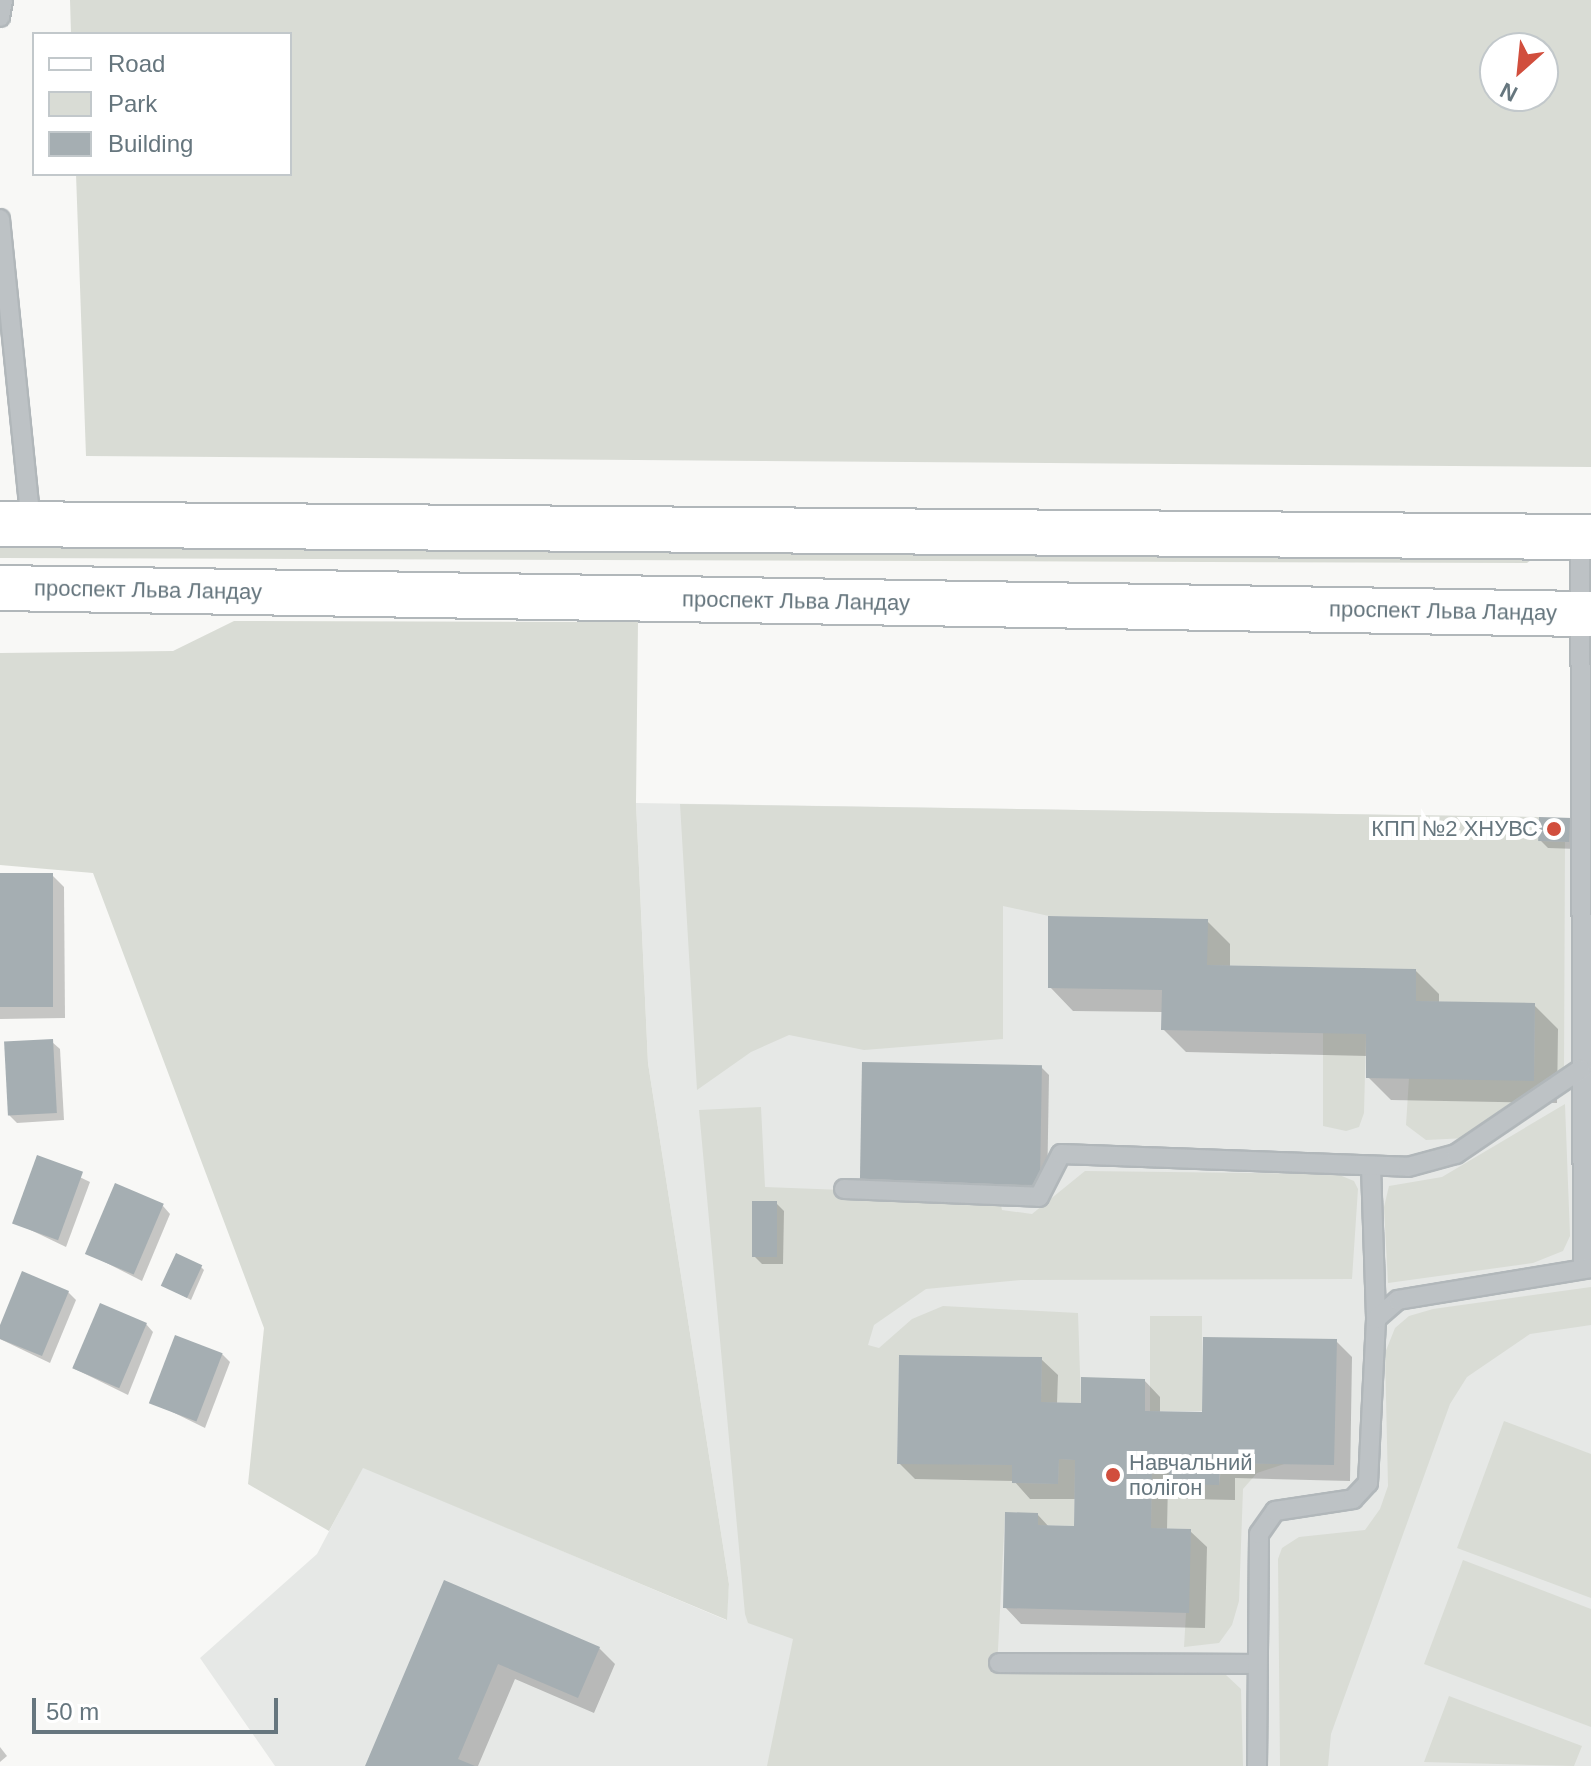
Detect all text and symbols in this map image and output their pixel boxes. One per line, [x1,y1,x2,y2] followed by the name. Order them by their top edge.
[32,32,292,176] legend
[1479,32,1559,112] north arrow
[108,50,165,77] text: Road
[1496,77,1522,107] text: N
[108,90,157,117] text: Park
[108,130,193,157] text: Building
[34,575,262,605] street label: проспект Льва Ландау
[682,586,910,616] street label: проспект Льва Ландау
[1329,596,1557,626] street label: проспект Льва Ландау
[1371,816,1538,842] place label: КПП №2 ХНУВС
[1545,820,1563,838] marker: КПП №2 ХНУВС
[1129,1449,1253,1500] place label: Навчальний полігон
[1104,1466,1122,1484] marker: Навчальний полігон
[36,1682,282,1732] scale bar
[46,1698,99,1725] text: 50 m

